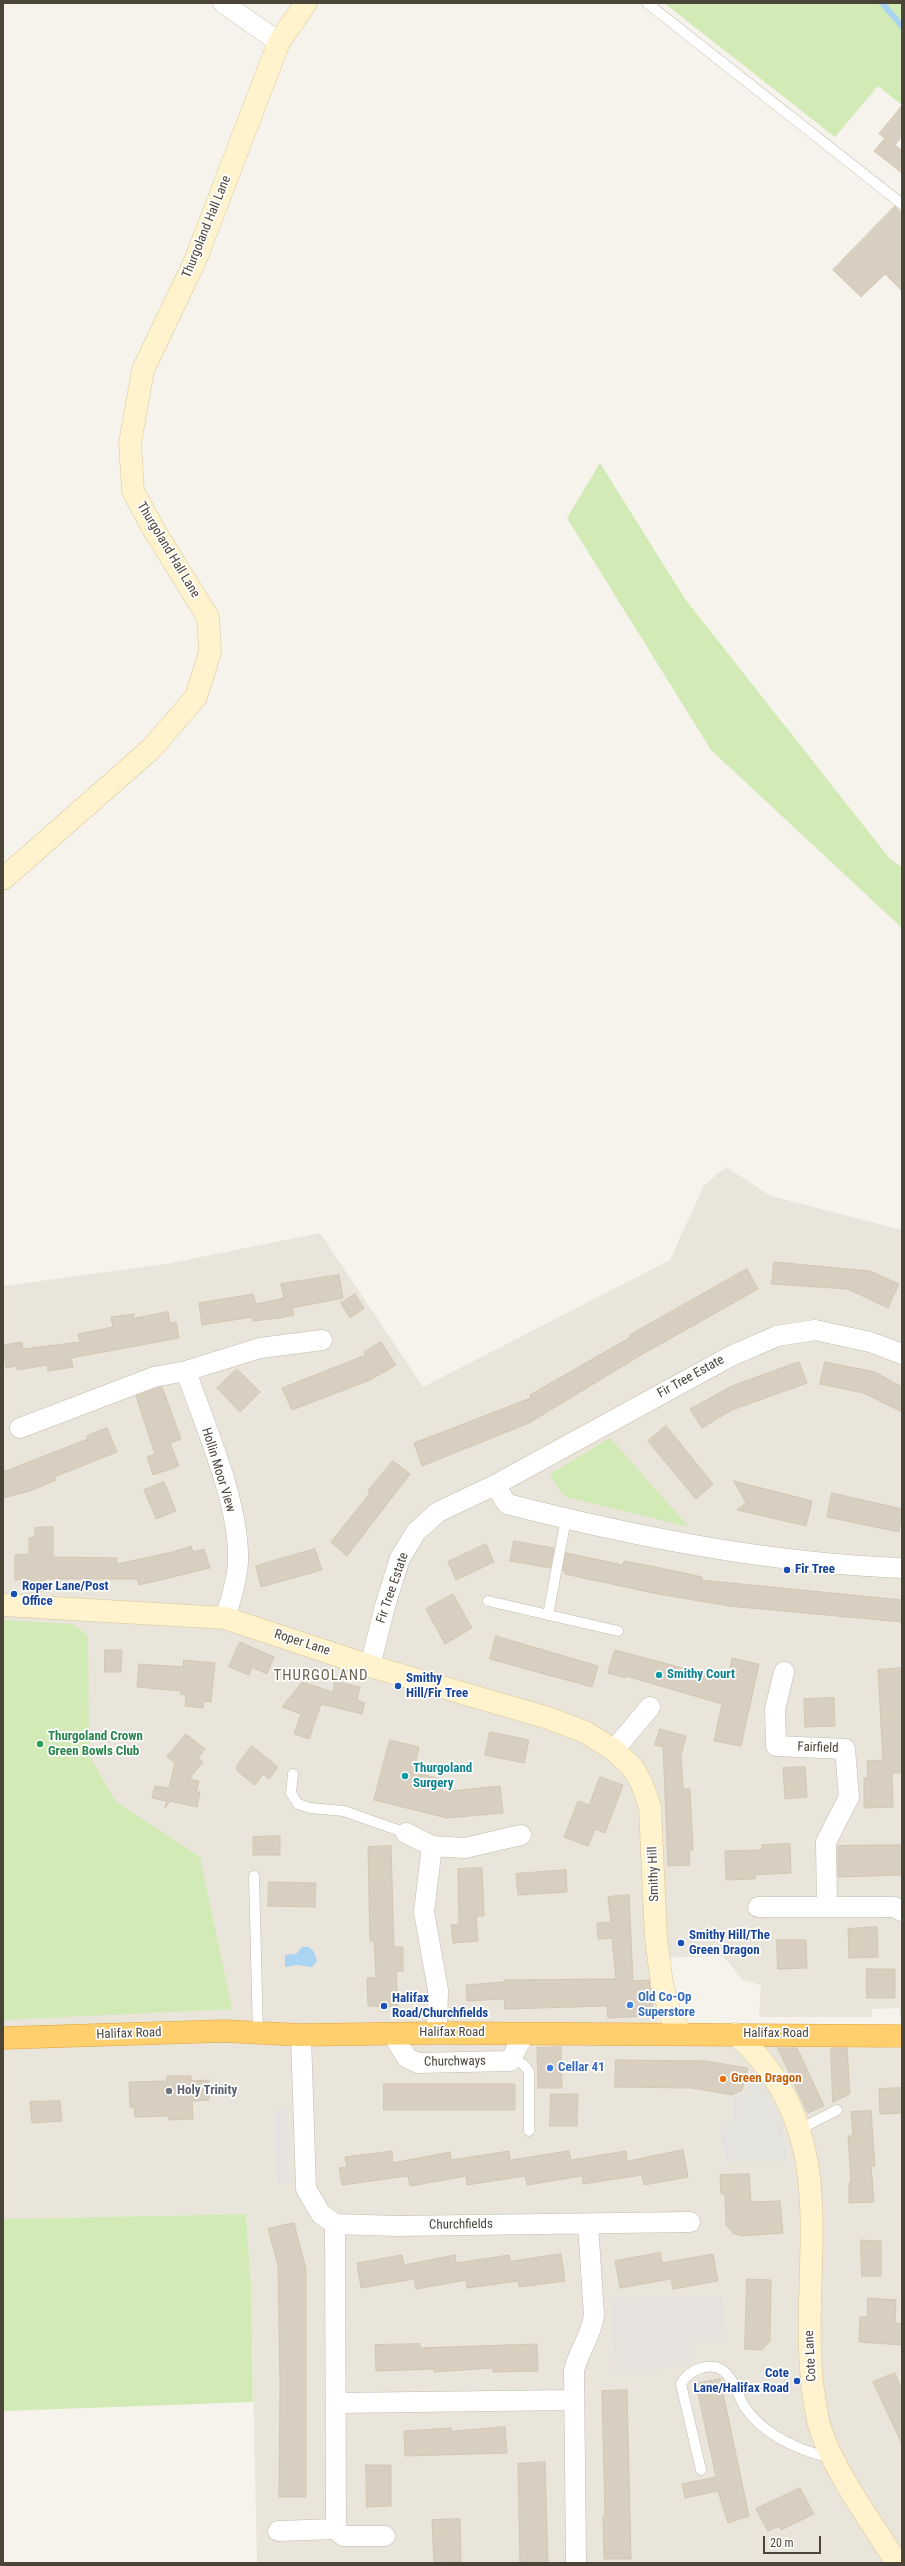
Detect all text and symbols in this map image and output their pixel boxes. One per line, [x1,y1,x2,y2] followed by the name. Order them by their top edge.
[179,174,235,280] street label: Thurgoland Hall Lane
[133,499,203,601] street label: Thurgoland Hall Lane
[655,1352,727,1402] street label: Fir Tree Estate
[198,1426,238,1514] street label: Hollin Moor View
[374,1551,412,1625] street label: Fir Tree Estate
[795,1562,835,1578] place label: Fir Tree
[782,1565,792,1575] marker: Fir Tree
[22,1579,109,1610] place label: Roper Lane/Post Office
[9,1589,19,1599] marker: Roper Lane/Post Office
[272,1627,332,1659] street label: Roper Lane
[273,1667,369,1685] district label: THURGOLAND
[667,1667,735,1683] place label: Smithy Court
[654,1670,664,1680] marker: Smithy Court
[406,1671,468,1702] place label: Smithy Hill/Fir Tree
[393,1681,403,1691] marker: Smithy Hill/Fir Tree
[48,1729,143,1760] place label: Thurgoland Crown Green Bowls Club
[35,1739,45,1749] marker: Thurgoland Crown Green Bowls Club
[797,1739,839,1757] street label: Fairfield
[413,1761,472,1792] place label: Thurgoland Surgery
[400,1771,410,1781] marker: Thurgoland Surgery
[645,1846,663,1902] street label: Smithy Hill
[689,1928,770,1959] place label: Smithy Hill/The Green Dragon
[676,1938,686,1948] marker: Smithy Hill/The Green Dragon
[638,1990,695,2021] place label: Old Co-Op Superstore
[392,1991,488,2022] place label: Halifax Road/Churchfields
[625,2000,635,2010] marker: Old Co-Op Superstore
[379,2001,389,2011] marker: Halifax Road/Churchfields
[96,2025,162,2043] street label: Halifax Road
[419,2025,485,2041] street label: Halifax Road
[743,2026,809,2042] street label: Halifax Road
[424,2054,486,2070] street label: Churchways
[558,2060,605,2076] place label: Cellar 41
[545,2063,555,2073] marker: Cellar 41
[731,2071,802,2087] place label: Green Dragon
[718,2074,728,2084] marker: Green Dragon
[177,2083,237,2099] place label: Holy Trinity
[164,2086,174,2096] marker: Holy Trinity
[429,2217,493,2233] street label: Churchfields
[802,2330,820,2382] street label: Cote Lane
[694,2366,789,2397] place label: Cote Lane/Halifax Road
[792,2376,802,2386] marker: Cote Lane/Halifax Road
[765,2528,823,2554] scale bar
[770,2536,794,2550] text: 20 m

